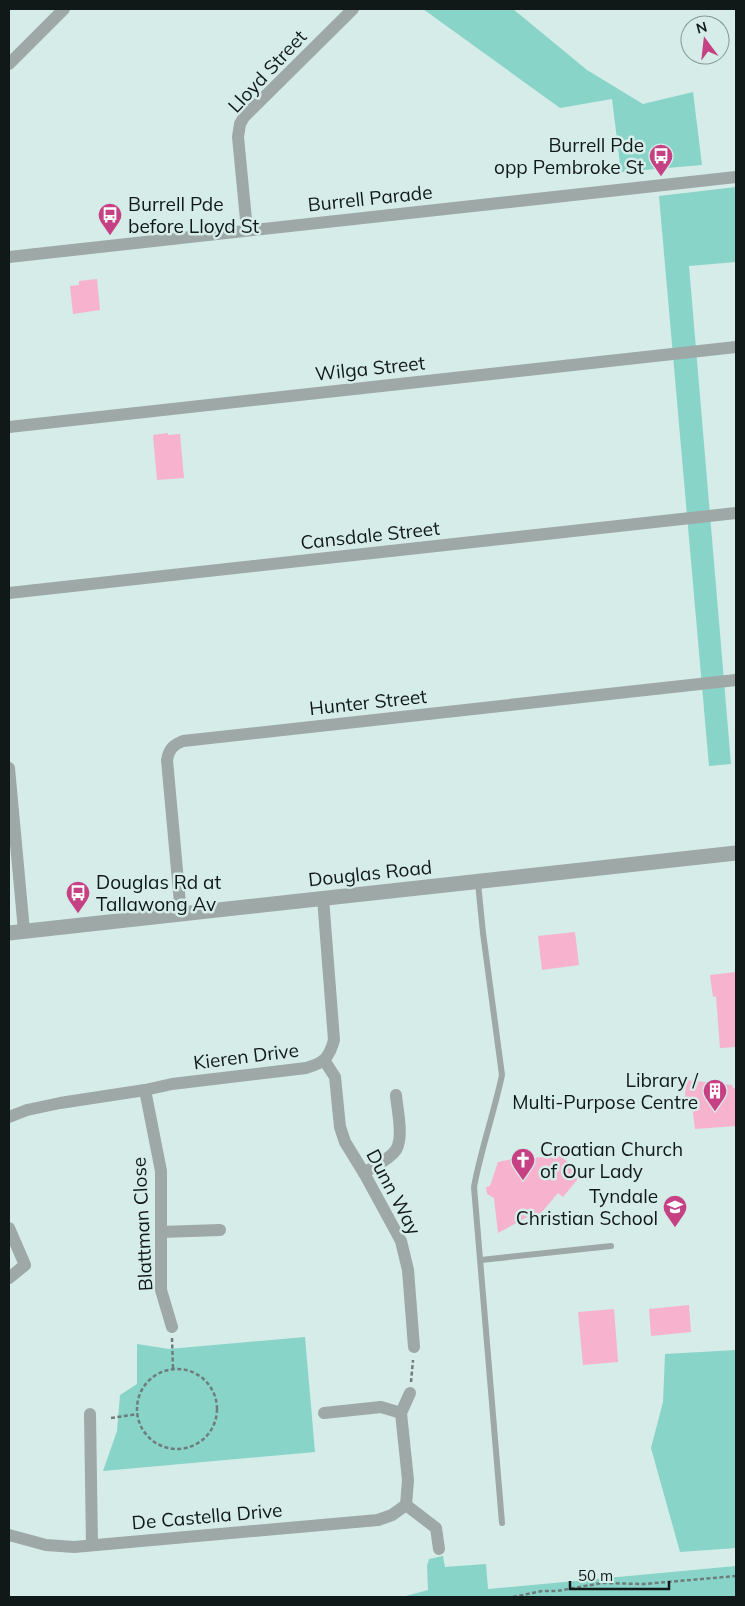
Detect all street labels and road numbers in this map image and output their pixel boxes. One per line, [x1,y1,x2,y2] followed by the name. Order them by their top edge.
[223,24,312,117] street label: Lloyd Street
[307,180,433,216] street label: Burrell Parade
[314,350,427,386] street label: Wilga Street
[299,516,441,554] street label: Cansdale Street
[308,684,428,720] street label: Hunter Street
[307,855,433,891] street label: Douglas Road
[192,1038,300,1074] street label: Kieren Drive
[361,1145,427,1239] street label: Dunn Way
[127,1156,157,1292] street label: Blattman Close
[131,1497,283,1535] street label: De Castella Drive

